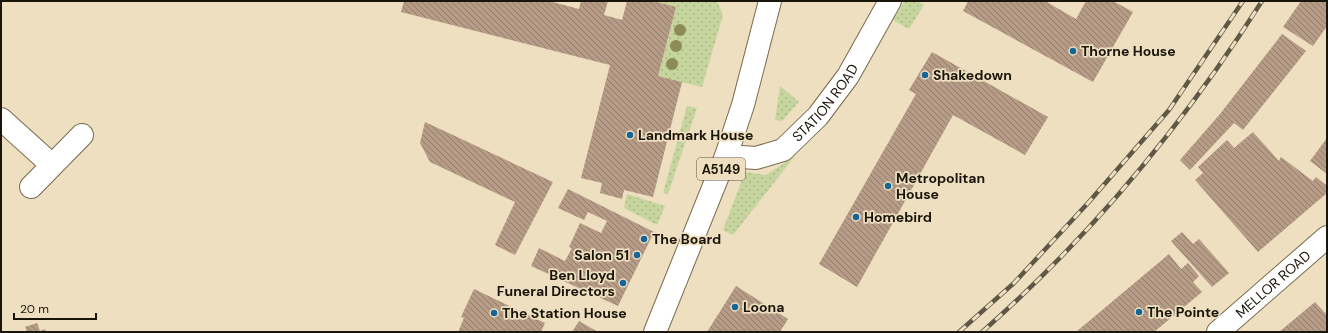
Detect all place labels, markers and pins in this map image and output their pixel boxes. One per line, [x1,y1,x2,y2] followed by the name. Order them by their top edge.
[1081,42,1176,60] place label: Thorne House
[1068,46,1078,56] marker: Thorne House
[933,66,1012,84] place label: Shakedown
[920,70,930,80] marker: Shakedown
[638,126,753,144] place label: Landmark House
[625,130,635,140] marker: Landmark House
[896,169,985,203] place label: Metropolitan House
[883,181,893,191] marker: Metropolitan House
[864,208,932,226] place label: Homebird
[851,212,861,222] marker: Homebird
[652,230,721,248] place label: The Board
[639,234,649,244] marker: The Board
[574,246,629,264] place label: Salon 51
[632,250,642,260] marker: Salon 51
[497,266,615,300] place label: Ben Lloyd Funeral Directors
[618,278,628,288] marker: Ben Lloyd Funeral Directors
[743,298,784,316] place label: Loona
[730,302,740,312] marker: Loona
[1147,303,1219,321] place label: The Pointe
[502,304,627,322] place label: The Station House
[1134,307,1144,317] marker: The Pointe
[489,308,499,318] marker: The Station House

